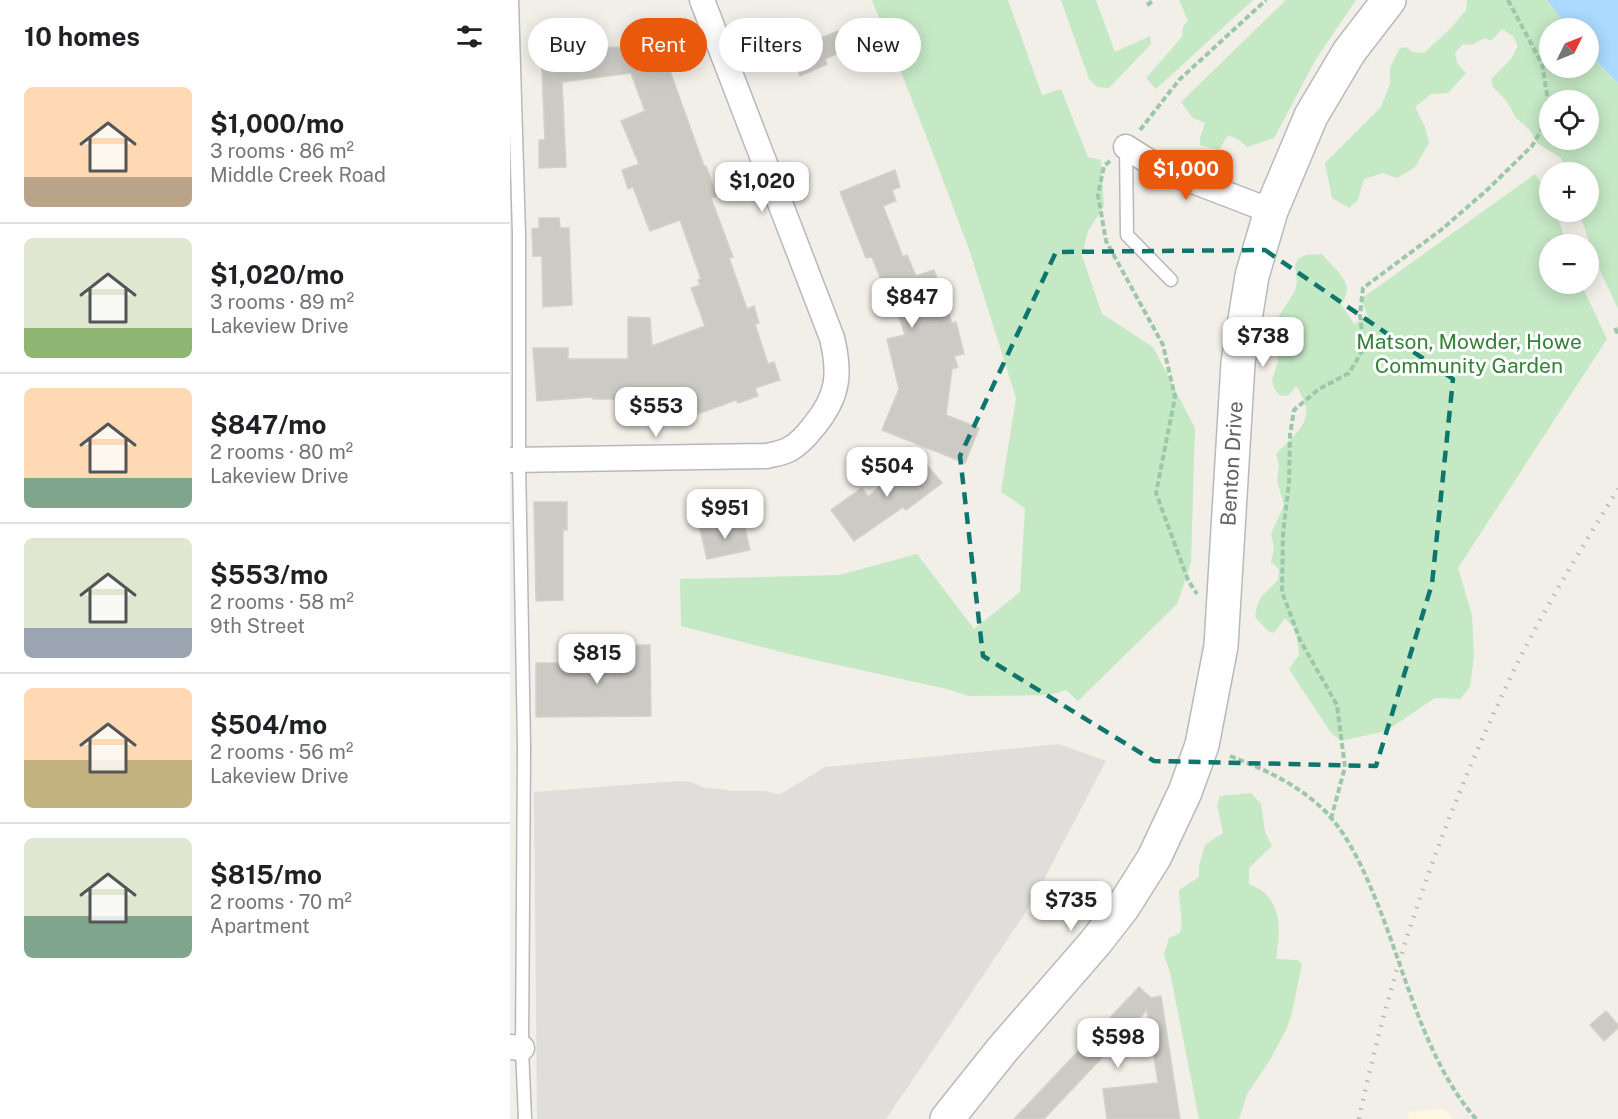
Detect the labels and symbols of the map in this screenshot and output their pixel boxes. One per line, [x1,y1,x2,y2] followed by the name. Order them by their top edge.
[1539,18,1599,78] north arrow
[1137,150,1235,201] pin: $1,000
[713,162,811,213] pin: $1,020
[876,278,948,329] pin: $847
[1227,317,1299,368] pin: $738
[1356,329,1582,378] park label: Matson, Mowder, Howe Community Garden
[620,387,692,438] pin: $553
[1215,400,1248,527] street label: Benton Drive
[851,447,923,498] pin: $504
[689,489,761,540] pin: $951
[561,634,633,685] pin: $815
[1035,881,1107,932] pin: $735
[1082,1018,1154,1069] pin: $598

